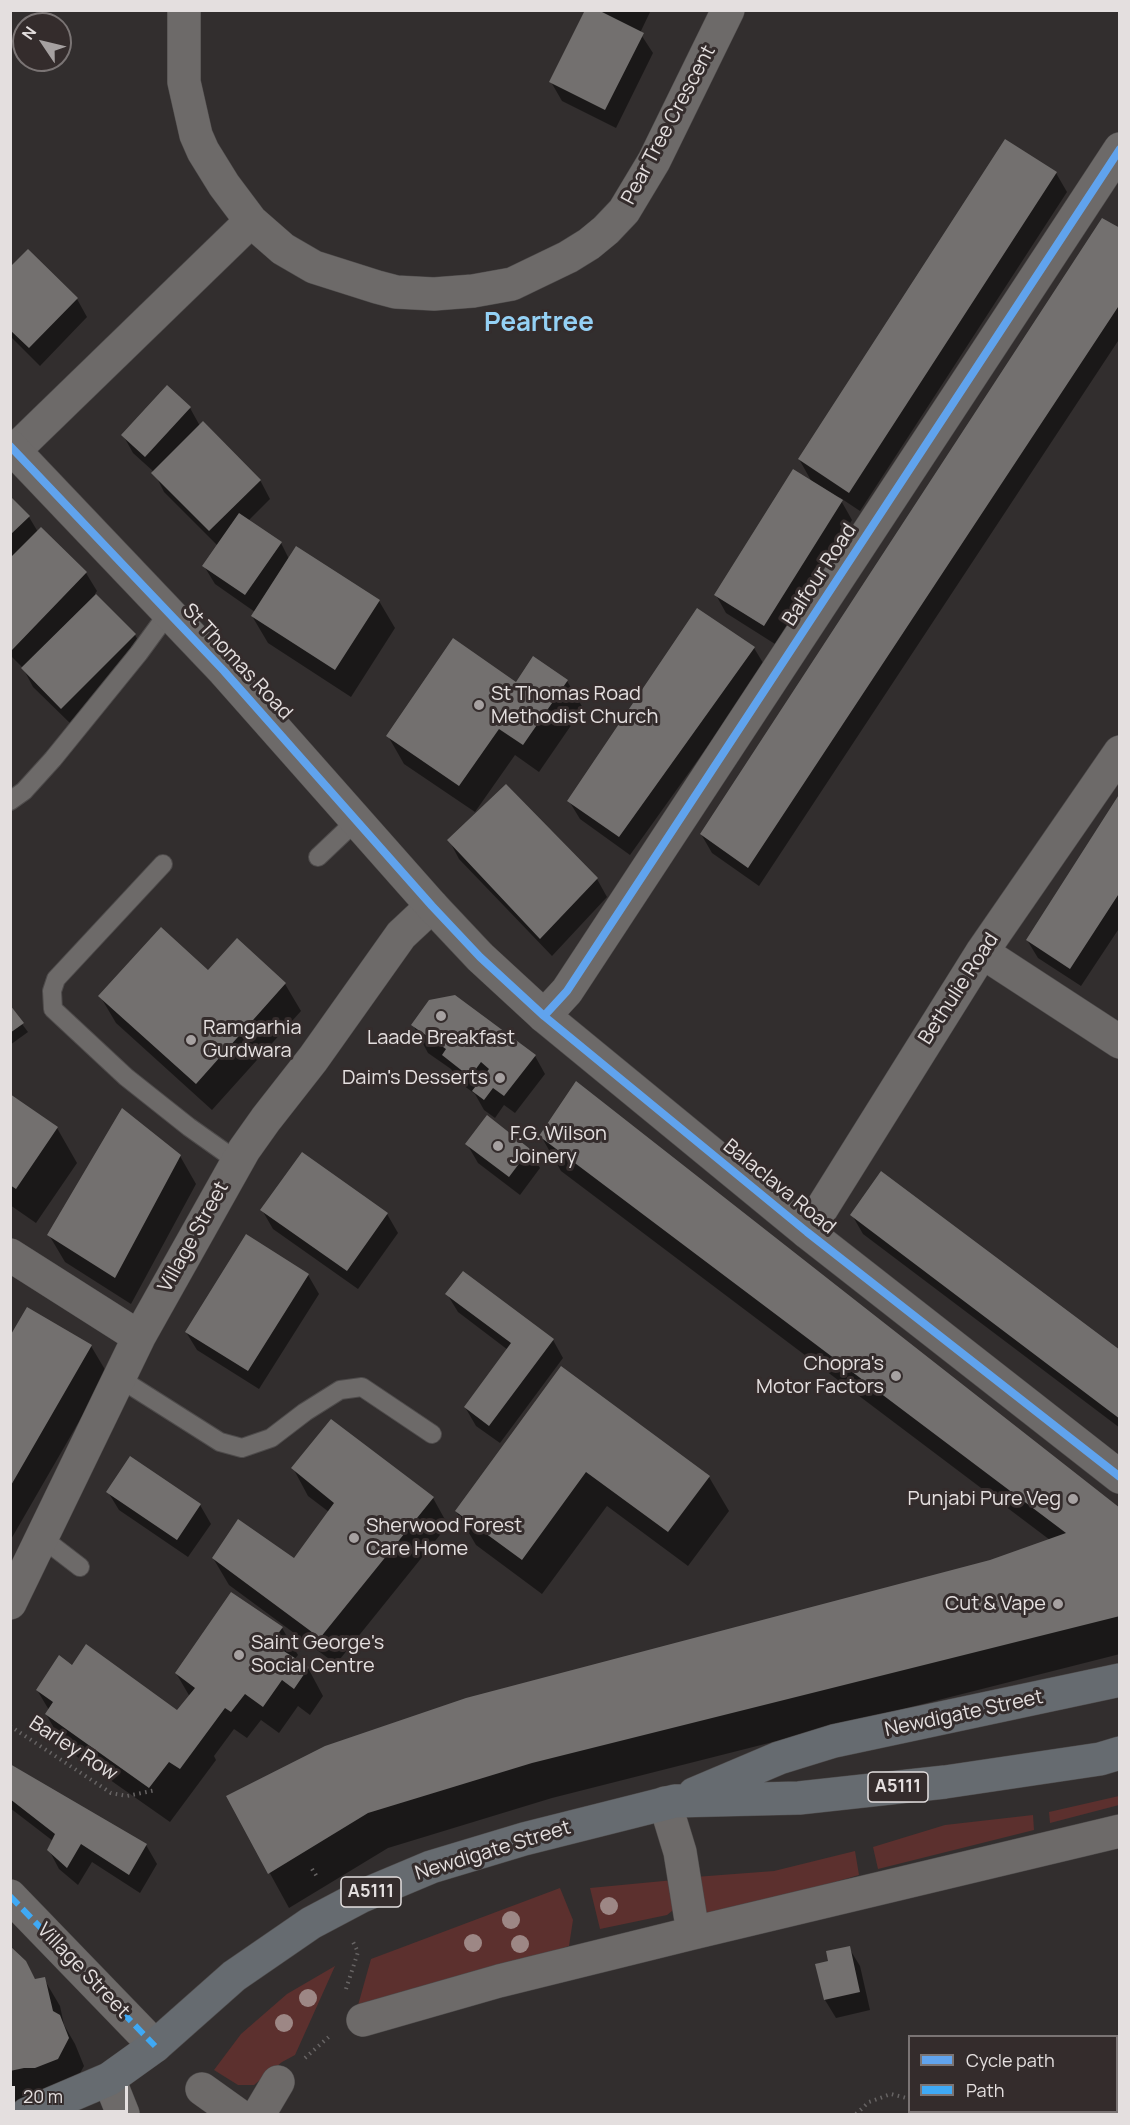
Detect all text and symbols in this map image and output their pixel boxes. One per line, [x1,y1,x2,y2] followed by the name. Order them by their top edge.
[12,12,72,72] north arrow
[17,22,41,44] text: N
[617,41,721,209] street label: Pear Tree Crescent
[484,308,594,340] district label: Peartree
[778,519,862,631] street label: Balfour Road
[177,599,297,725] street label: St Thomas Road
[491,682,658,729] place label: St Thomas Road Methodist Church
[472,698,486,712] marker: St Thomas Road Methodist Church
[914,929,1004,1049] street label: Bethulie Road
[434,1009,448,1023] marker: Laade Breakfast
[203,1016,301,1063] place label: Ramgarhia Gurdwara
[367,1026,515,1050] place label: Laade Breakfast
[184,1033,198,1047] marker: Ramgarhia Gurdwara
[342,1066,488,1090] place label: Daim's Desserts
[493,1071,507,1085] marker: Daim's Desserts
[510,1122,607,1169] place label: F.G. Wilson Joinery
[718,1134,840,1240] street label: Balaclava Road
[491,1139,505,1153] marker: F.G. Wilson Joinery
[154,1177,234,1297] street label: Village Street
[756,1352,884,1399] place label: Chopra's Motor Factors
[889,1369,903,1383] marker: Chopra's Motor Factors
[907,1487,1061,1511] place label: Punjabi Pure Veg
[1066,1492,1080,1506] marker: Punjabi Pure Veg
[366,1514,522,1561] place label: Sherwood Forest Care Home
[347,1531,361,1545] marker: Sherwood Forest Care Home
[945,1592,1046,1616] place label: Cut & Vape
[1051,1597,1065,1611] marker: Cut & Vape
[251,1631,384,1678] place label: Saint George's Social Centre
[232,1648,246,1662] marker: Saint George's Social Centre
[883,1685,1045,1743] street label: Newdigate Street
[24,1712,122,1786] street label: Barley Row
[868,1772,928,1802] road number: A5111
[412,1816,574,1886] street label: Newdigate Street
[341,1877,401,1907] road number: A5111
[32,1918,134,2024] street label: Village Street
[908,2035,1118,2113] legend
[966,2048,1055,2072] text: Cycle path
[15,2074,130,2112] scale bar
[966,2078,1004,2102] text: Path
[23,2084,63,2108] text: 20 m

